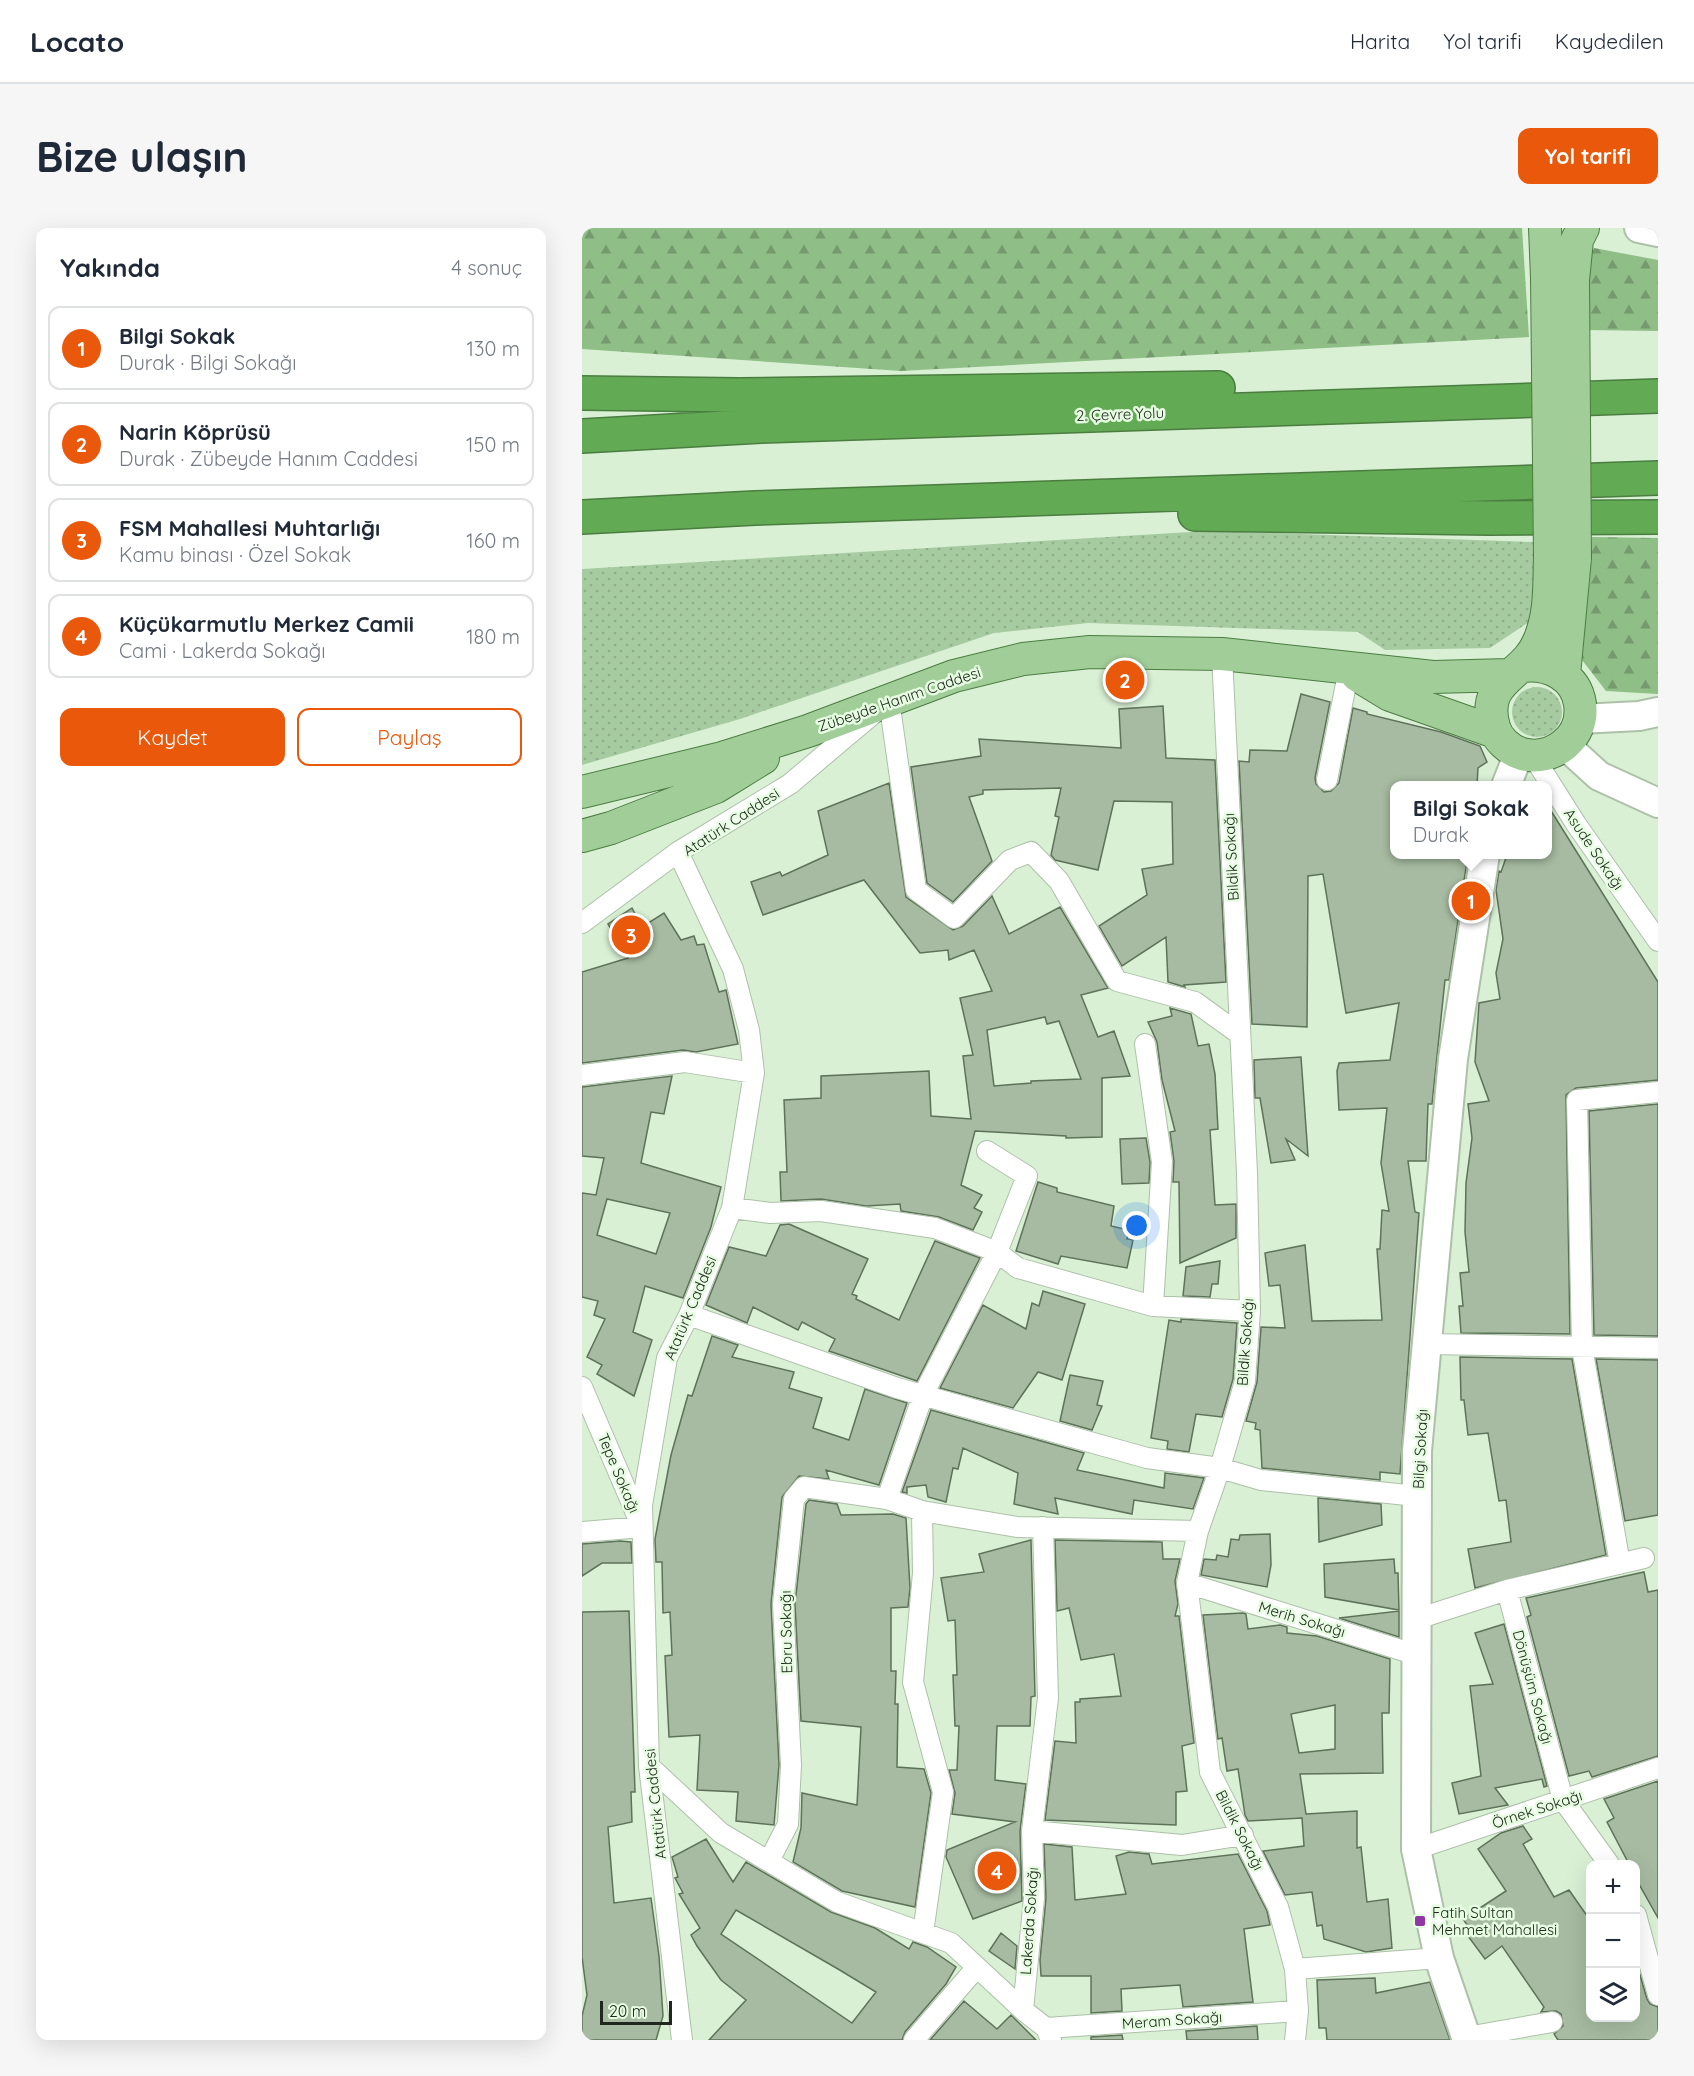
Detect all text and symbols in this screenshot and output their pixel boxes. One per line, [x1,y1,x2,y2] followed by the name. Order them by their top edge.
[30,24,124,59] text: Locato
[1350,28,1410,54] text: Harita
[1443,28,1522,54] text: Yol tarifi
[1555,28,1664,54] text: Kaydedilen
[1518,128,1658,184] button: Yol tarifi
[36,130,247,183] text: Bize ulaşın
[60,251,160,284] text: Yakında
[451,255,522,280] text: 4 sonuç
[119,322,235,350] text: Bilgi Sokak
[78,336,85,361] text: 1
[467,336,520,361] text: 130 m
[119,350,297,375] text: Durak · Bilgi Sokağı
[1076,403,1164,425] street label: 2. Çevre Yolu
[119,418,271,446] text: Narin Köprüsü
[76,432,87,457] text: 2
[466,432,520,457] text: 150 m
[119,446,418,471] text: Durak · Zübeyde Hanım Caddesi
[119,514,380,542] text: FSM Mahallesi Muhtarlığı
[76,528,87,553] text: 3
[466,528,520,553] text: 160 m
[119,542,351,567] text: Kamu binası · Özel Sokak
[119,610,414,638] text: Küçükarmutlu Merkez Camii
[76,624,87,649] text: 4
[466,624,520,649] text: 180 m
[119,638,326,663] text: Cami · Lakerda Sokağı
[1106,658,1144,702] pin: 2
[815,662,983,736] street label: Zübeyde Hanım Caddesi
[60,708,285,766] button: Kaydet
[297,708,522,766] button: Paylaş
[1390,781,1552,859] popup
[679,784,783,860] street label: Atatürk Caddesi
[1413,794,1529,822] text: Bilgi Sokak
[1560,805,1628,893] street label: Asude Sokağı
[1219,813,1243,901] street label: Bildik Sokağı
[1413,822,1469,847] text: Durak
[1452,878,1490,924] pin: 1
[611,912,650,958] pin: 3
[1122,1211,1151,1240] your location
[660,1253,720,1363] street label: Atatürk Caddesi
[1232,1298,1258,1386] street label: Bildik Sokağı
[1408,1409,1432,1489] street label: Bilgi Sokağı
[594,1430,644,1516] street label: Tepe Sokağı
[776,1590,796,1674] street label: Ebru Sokağı
[1256,1597,1348,1641] street label: Merih Sokağı
[1509,1628,1557,1746] street label: Dönüşüm Sokağı
[640,1748,670,1860] street label: Atatürk Caddesi
[1490,1785,1584,1833] street label: Örnek Sokağı
[1212,1787,1268,1873] street label: Bildik Sokağı
[978,1848,1016,1894] pin: 4
[1586,1860,1640,2022] map controls
[1586,1860,1640,1914] button: +
[1016,1866,1042,1976] street label: Lakerda Sokağı
[1432,1903,1557,1939] place label: Fatih Sultan Mehmet Mahallesi
[1413,1914,1427,1928] marker: Fatih Sultan Mehmet Mahallesi
[1586,1914,1640,1968] button: −
[1586,1968,1640,2022] button: layers
[600,1998,672,2026] scale bar
[609,2001,646,2021] text: 20 m
[1121,2007,1223,2033] street label: Meram Sokağı

